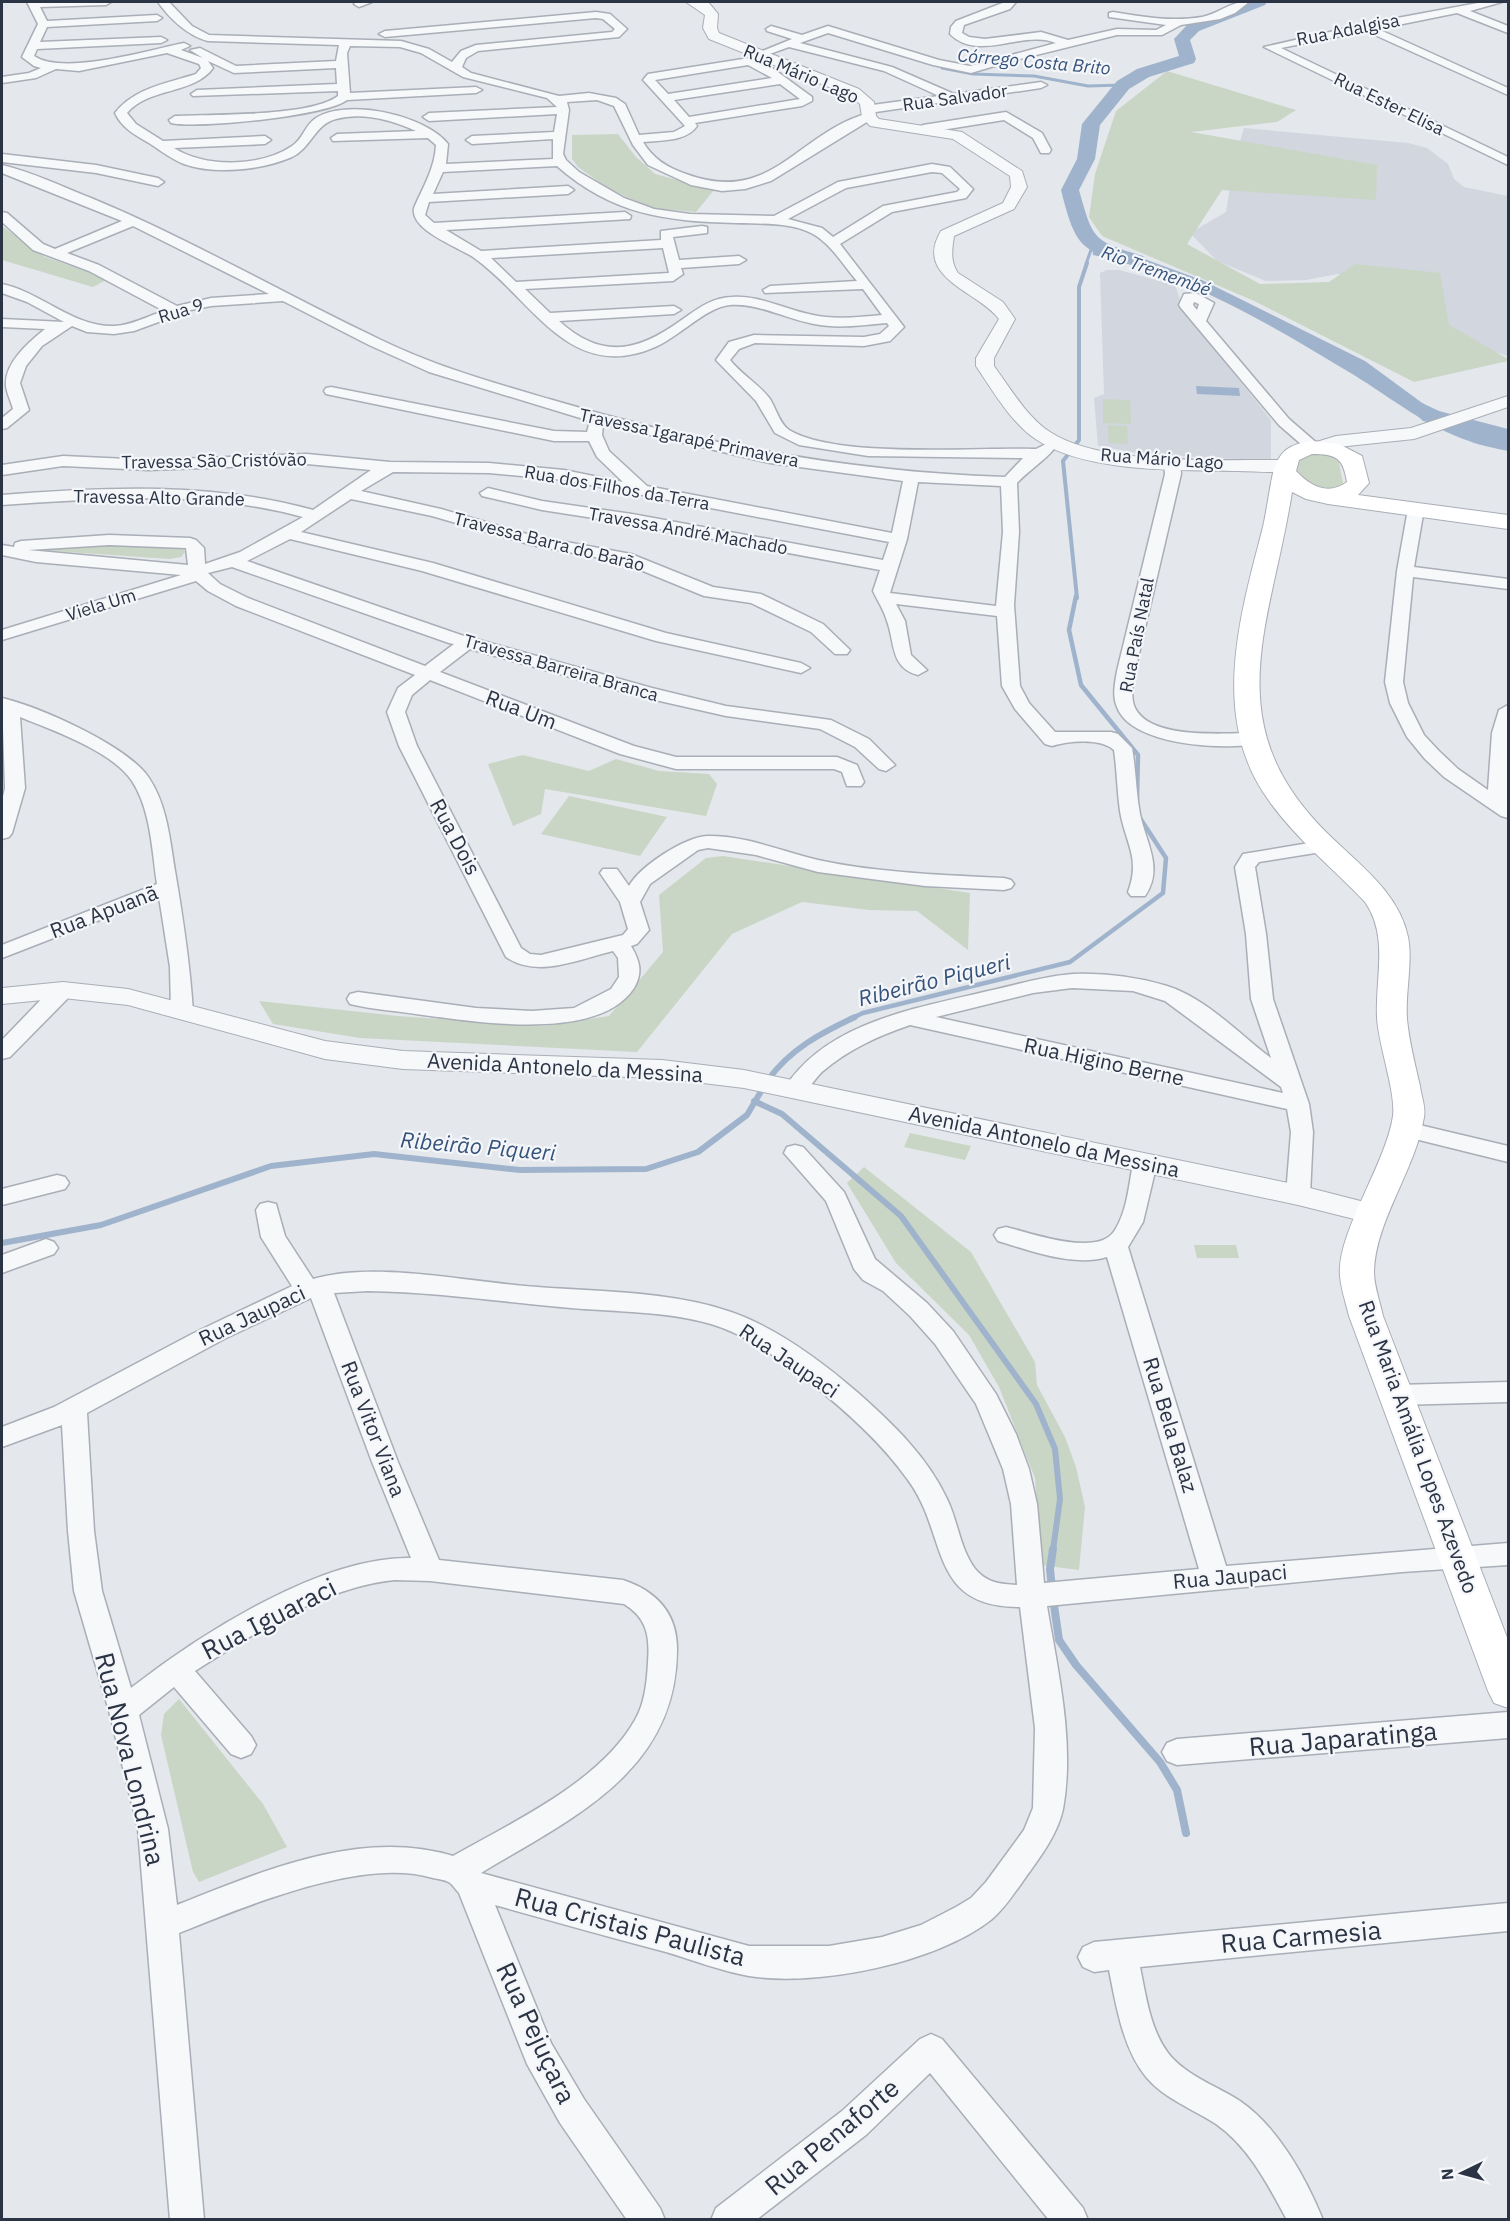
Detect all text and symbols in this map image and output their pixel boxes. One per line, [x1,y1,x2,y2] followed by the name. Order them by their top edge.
[1294,8,1402,51] street label: Rua Adalgisa
[740,39,862,108] street label: Rua Mário Lago
[956,43,1112,80] water label: Córrego Costa Brito
[1330,67,1449,140] street label: Rua Ester Elisa
[901,79,1009,116] street label: Rua Salvador
[1099,240,1214,301] water label: Rio Tremembé
[155,293,206,328] street label: Rua 9
[577,403,801,472] street label: Travessa Igarapé Primavera
[1100,443,1224,474] street label: Rua Mário Lago
[121,447,307,474] street label: Travessa São Cristóvão
[523,460,712,515] street label: Rua dos Filhos da Terra
[73,485,245,510] street label: Travessa Alto Grande
[587,502,789,559] street label: Travessa André Machado
[451,507,647,576] street label: Travessa Barra do Barão
[1114,575,1159,694] street label: Rua País Natal
[63,583,139,626] street label: Viela Um
[461,629,661,706] street label: Travessa Barreira Branca
[482,683,561,735] street label: Rua Um
[424,793,488,880] street label: Rua Dois
[46,878,162,944] street label: Rua Apuanã
[855,947,1013,1012] water label: Ribeirão Piqueri
[1022,1030,1187,1092] street label: Rua Higino Berne
[426,1046,704,1088] street label: Avenida Antonelo da Messina
[906,1099,1182,1183] street label: Avenida Antonelo da Messina
[399,1124,557,1167] water label: Ribeirão Piqueri
[194,1278,309,1352] street label: Rua Jaupaci
[1353,1296,1485,1597] street label: Rua Maria Amália Lopes Azevedo
[734,1317,845,1404] street label: Rua Jaupaci
[1137,1354,1205,1496] street label: Rua Bela Balaz
[335,1357,413,1501] street label: Rua Vitor Viana
[1172,1557,1288,1595] street label: Rua Jaupaci
[195,1570,342,1667] street label: Rua Iguaraci
[88,1649,174,1869] street label: Rua Nova Londrina
[1247,1713,1439,1763] street label: Rua Japaratinga
[511,1879,750,1973] street label: Rua Cristais Paulista
[1219,1912,1383,1960] street label: Rua Carmesia
[489,1956,585,2109] street label: Rua Pejuçara
[757,2070,906,2202] street label: Rua Penaforte
[1432,2143,1492,2203] north arrow
[1437,2168,1458,2181] text: N

